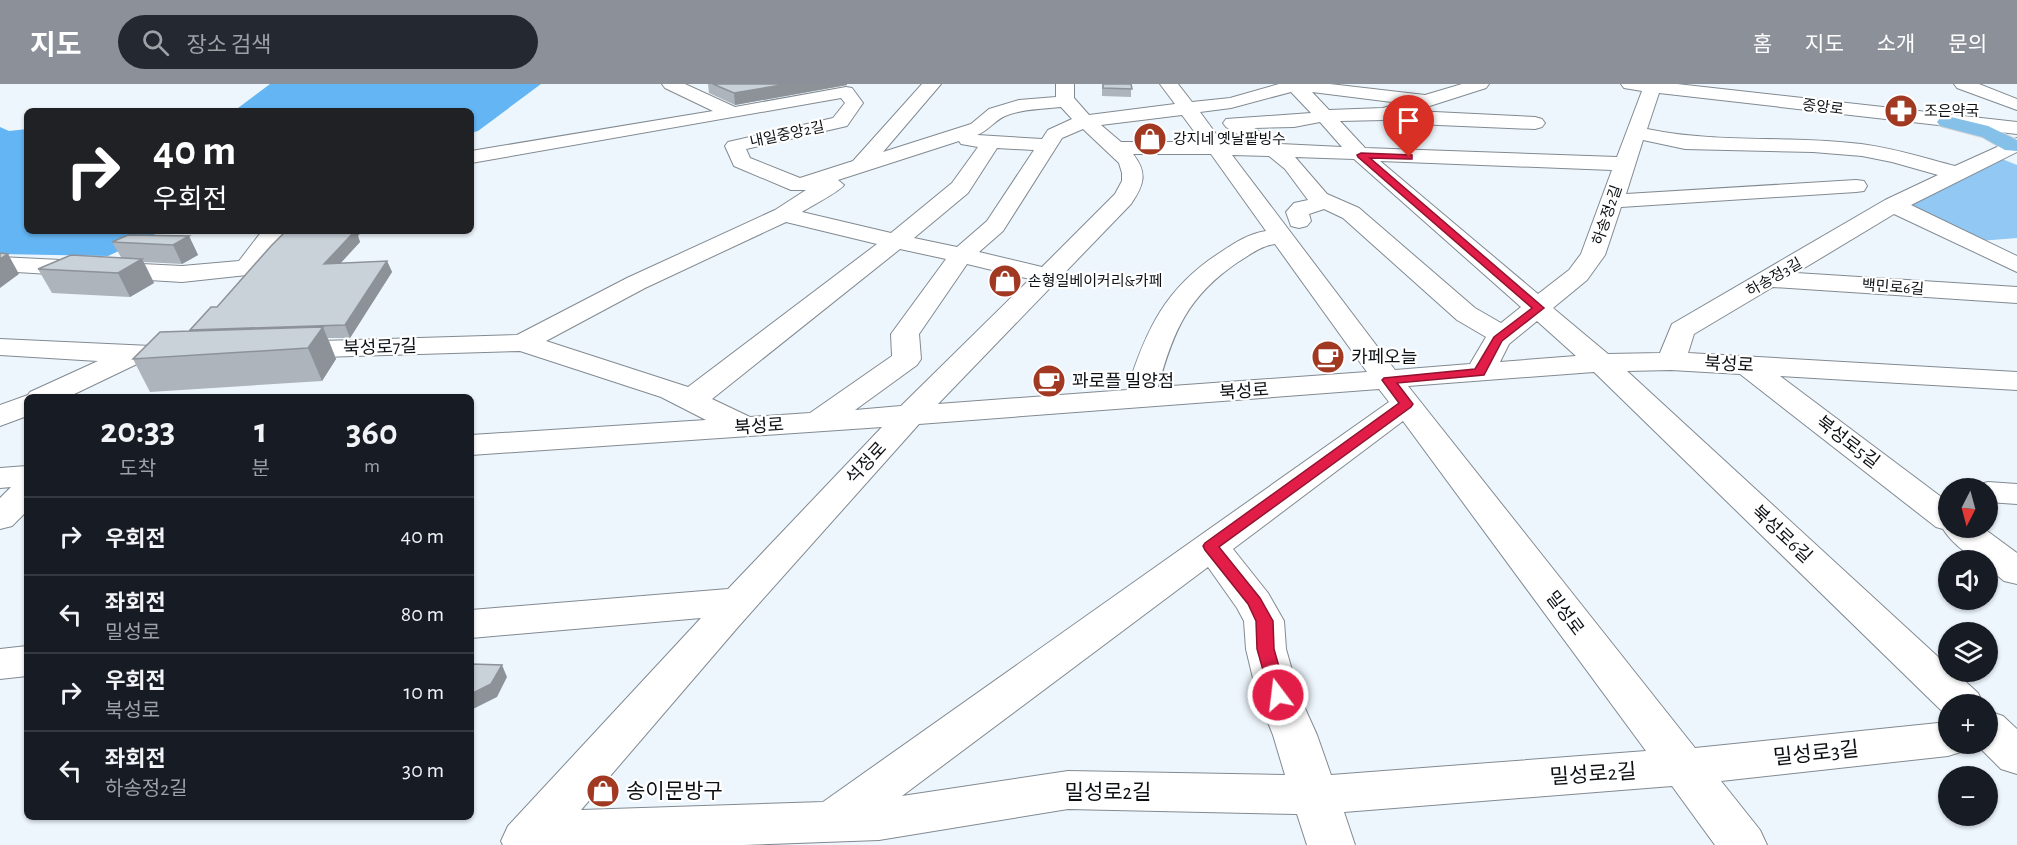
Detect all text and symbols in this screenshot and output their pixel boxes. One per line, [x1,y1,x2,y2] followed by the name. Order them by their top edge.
[118,15,538,69] search box
[139,26,172,59] icon: search
[30,32,82,60] text: 지도
[187,34,271,56] text: 장소 검색
[1753,34,1772,55] text: 홈
[1805,34,1844,55] text: 지도
[1877,34,1915,55] text: 소개
[1948,34,1987,55] text: 문의
[1883,93,1919,129] pharmacy icon: 조은약국
[1383,95,1434,157] pin
[1801,97,1845,117] street label: 중앙로
[1924,103,1979,119] place label: 조은약국
[1392,104,1425,137] icon: arrive
[748,118,826,150] street label: 내일중앙2길
[1132,121,1168,157] shop icon: 강지네 옛날팥빙수
[153,130,236,172] text: 40 m
[1173,131,1286,147] place label: 강지네 옛날팥빙수
[54,132,132,210] icon: right
[1589,183,1625,247] street label: 하송정2길
[153,186,228,213] text: 우회전
[1743,255,1805,299] street label: 하송정3길
[987,263,1023,299] shop icon: 손형일베이커리&카페
[1028,273,1163,289] place label: 손형일베이커리&카페
[1861,277,1925,297] street label: 백민로6길
[343,337,417,358] street label: 북성로7길
[1310,339,1346,375] cafe icon: 카페오늘
[1351,347,1417,367] place label: 카페오늘
[1704,354,1754,375] street label: 북성로
[1031,363,1067,399] cafe icon: 꽈로플 밀양점
[1072,371,1174,391] place label: 꽈로플 밀양점
[1219,380,1269,403] street label: 북성로
[100,413,175,449] text: 20:33
[254,413,267,449] text: 1
[1813,413,1883,472] street label: 북성로5길
[346,415,398,451] text: 360
[734,415,784,438] street label: 북성로
[842,438,890,488] street label: 석정로
[364,456,380,476] text: m
[119,459,156,479] text: 도착
[251,459,270,479] text: 분
[1938,478,1998,538] north arrow
[1938,478,1998,826] map controls
[1748,502,1815,567] street label: 북성로6길
[54,520,87,553] icon: right
[401,525,444,547] text: 40 m
[105,528,166,550] text: 우회전
[1938,550,1998,610] button: sound
[1542,588,1587,639] street label: 밀성로
[105,592,166,614] text: 좌회전
[54,598,87,631] icon: left
[401,603,444,625] text: 80 m
[1938,622,1998,682] button: layers
[105,623,160,643] text: 밀성로
[1246,663,1310,727] position arrow
[105,670,166,692] text: 우회전
[54,676,87,709] icon: right
[404,681,444,703] text: 10 m
[1938,694,1998,754] button: +
[105,701,160,721] text: 북성로
[1772,738,1860,768] street label: 밀성로3길
[105,748,166,770] text: 좌회전
[54,754,87,787] icon: left
[402,759,444,781] text: 30 m
[1549,760,1637,788] street label: 밀성로2길
[1938,766,1998,826] button: −
[585,773,621,809] shop icon: 송이문방구
[105,779,188,799] text: 하송정2길
[626,780,723,802] place label: 송이문방구
[1065,781,1151,803] street label: 밀성로2길

